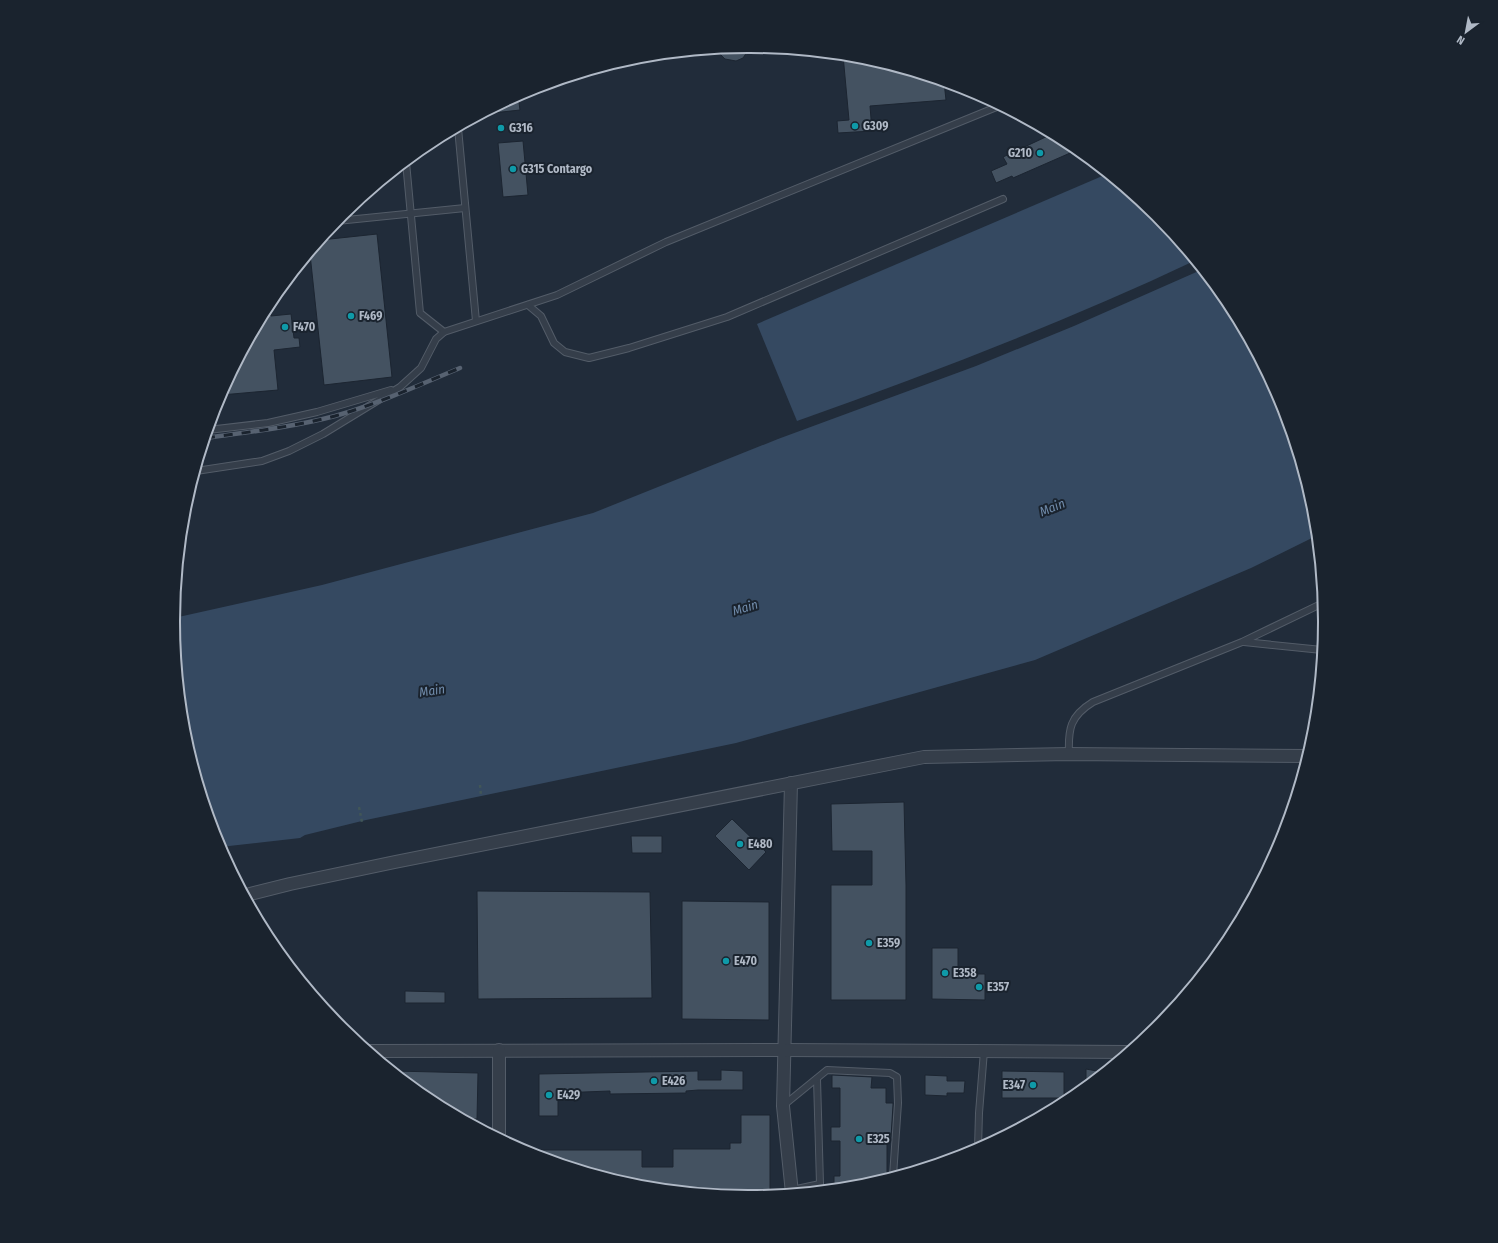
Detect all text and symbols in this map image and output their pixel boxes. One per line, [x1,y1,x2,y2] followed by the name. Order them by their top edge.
[1446,12,1486,52] north arrow
[1455,33,1467,47] text: N
[863,119,888,133] place label: G309
[509,121,533,135] place label: G316
[850,121,860,131] marker: G309
[496,123,506,133] marker: G316
[1008,146,1032,160] place label: G210
[1035,148,1045,158] marker: G210
[521,162,593,176] place label: G315 Contargo
[508,164,518,174] marker: G315 Contargo
[359,309,382,323] place label: F469
[346,311,356,321] marker: F469
[293,320,316,334] place label: F470
[280,322,290,332] marker: F470
[1037,496,1067,519] water label: Main
[731,597,760,618] water label: Main
[418,681,446,700] water label: Main
[748,837,773,851] place label: E480
[735,839,745,849] marker: E480
[877,936,900,950] place label: E359
[864,938,874,948] marker: E359
[734,954,757,968] place label: E470
[721,956,731,966] marker: E470
[953,966,977,980] place label: E358
[940,968,950,978] marker: E358
[987,980,1009,994] place label: E357
[974,982,984,992] marker: E357
[662,1074,685,1088] place label: E426
[649,1076,659,1086] marker: E426
[1003,1078,1025,1092] place label: E347
[1028,1080,1038,1090] marker: E347
[557,1088,580,1102] place label: E429
[544,1090,554,1100] marker: E429
[867,1132,890,1146] place label: E325
[854,1134,864,1144] marker: E325

